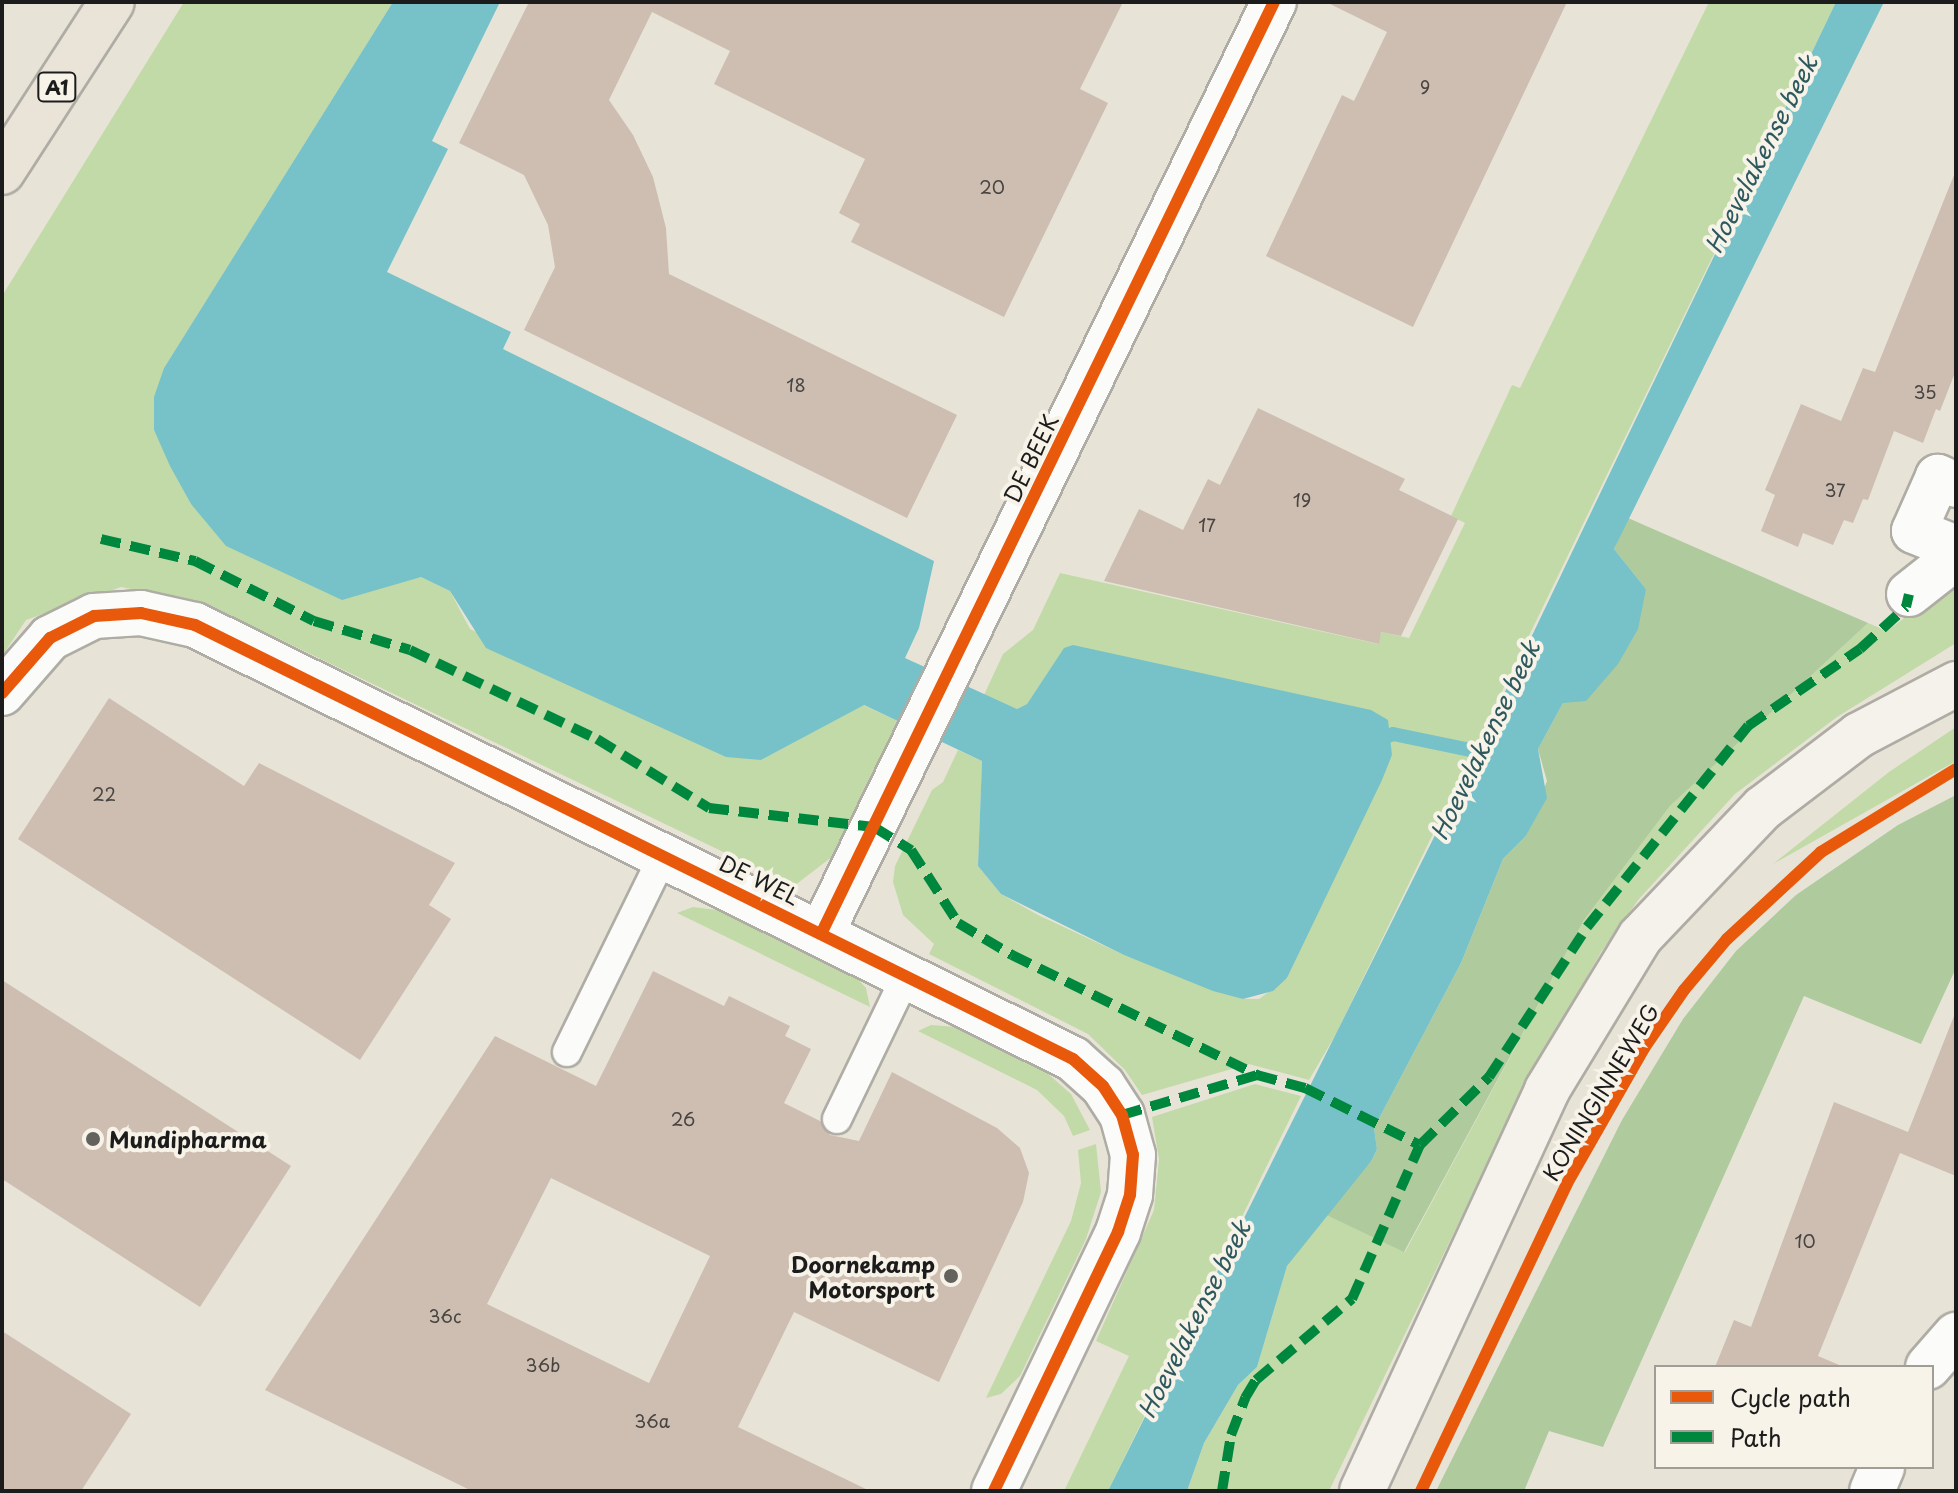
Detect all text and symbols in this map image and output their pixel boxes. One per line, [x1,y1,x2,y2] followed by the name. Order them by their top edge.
[1699,51,1823,257] water label: Hoevelakense beek
[37,71,77,103] road number: A1
[1420,76,1430,98] house number: 9
[979,176,1005,198] house number: 20
[786,374,806,396] house number: 18
[1913,381,1937,403] house number: 35
[997,409,1063,507] street label: DE BEEK
[1824,479,1846,501] house number: 37
[1293,489,1311,511] house number: 19
[1198,514,1216,536] house number: 17
[1424,636,1546,844] water label: Hoevelakense beek
[92,783,116,805] house number: 22
[715,848,805,910] street label: DE WEL
[1537,999,1663,1185] street label: KONINGINNEWEG
[671,1108,695,1130] house number: 26
[109,1126,267,1152] place label: Mundipharma
[84,1130,102,1148] marker: Mundipharma
[1132,1216,1256,1422] water label: Hoevelakense beek
[1794,1230,1816,1252] house number: 10
[791,1250,935,1302] place label: Doornekamp Motorsport
[942,1267,960,1285] marker: Doornekamp Motorsport
[428,1305,462,1327] house number: 36c
[526,1354,560,1376] house number: 36b
[1654,1365,1934,1469] legend
[1730,1379,1851,1415] text: Cycle path
[634,1410,670,1432] house number: 36a
[1730,1419,1782,1455] text: Path

